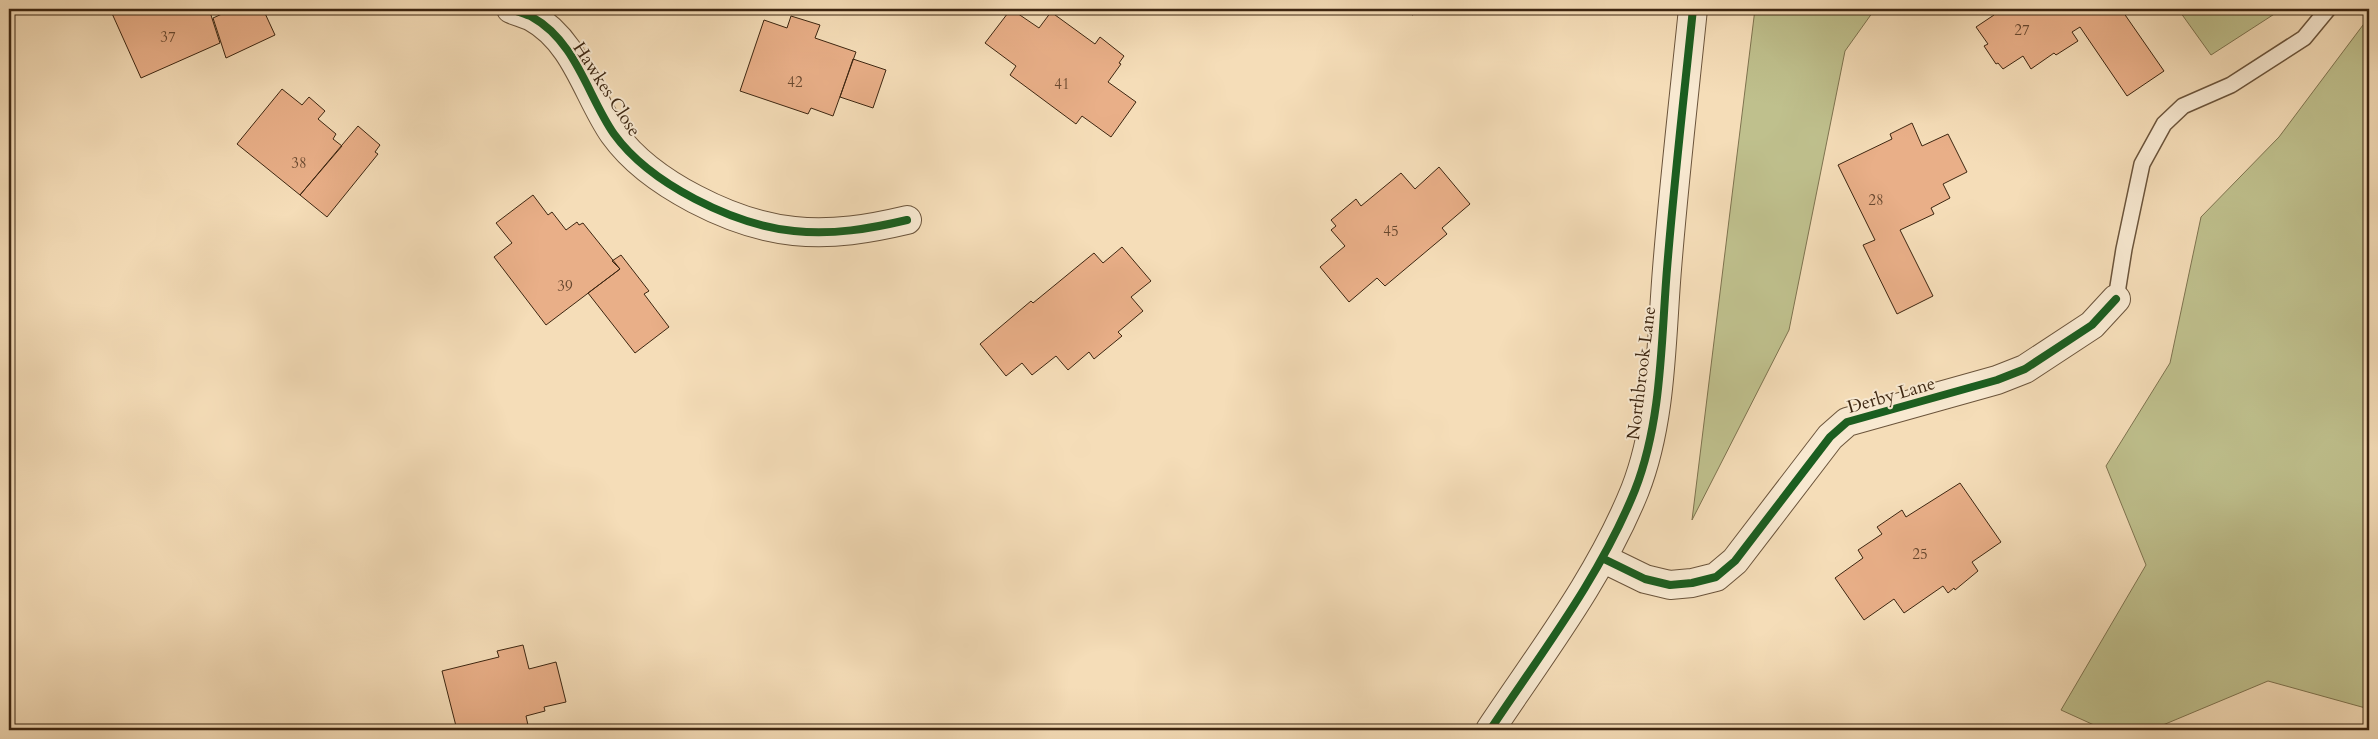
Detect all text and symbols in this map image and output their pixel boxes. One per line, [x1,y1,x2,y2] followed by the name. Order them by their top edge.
[2014,20,2030,40] house number: 27
[160,27,176,47] house number: 37
[567,37,647,141] street label: Hawkes Close
[787,72,803,92] house number: 42
[1054,74,1070,94] house number: 41
[291,153,307,173] house number: 38
[1868,190,1884,210] house number: 28
[1383,221,1399,241] house number: 45
[557,276,573,296] house number: 39
[1621,305,1662,441] street label: Northbrook Lane
[1844,371,1938,420] street label: Derby Lane
[1912,544,1928,564] house number: 25

